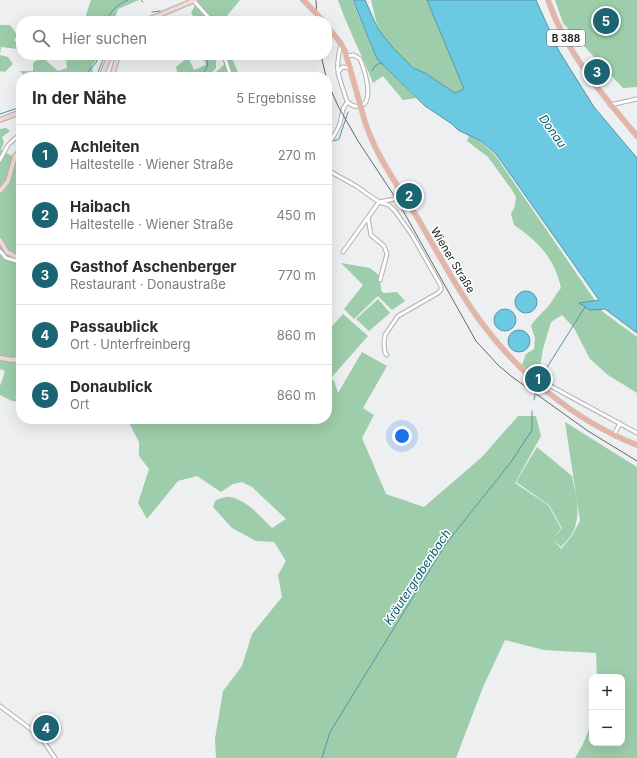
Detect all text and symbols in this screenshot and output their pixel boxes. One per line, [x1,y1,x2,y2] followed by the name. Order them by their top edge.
[593,6,619,36] pin: 5
[16,16,332,60] search box
[30,27,52,49] icon: search
[62,29,147,48] text: Hier suchen
[547,30,585,46] road number: B 388
[584,57,610,87] pin: 3
[32,88,127,108] text: In der Nähe
[236,90,316,106] text: 5 Ergebnisse
[536,111,570,151] water label: Donau
[70,137,140,156] text: Achleiten
[42,147,48,163] text: 1
[278,147,316,163] text: 270 m
[70,156,233,172] text: Haltestelle · Wiener Straße
[396,181,422,211] pin: 2
[70,197,130,216] text: Haibach
[41,207,49,223] text: 2
[276,207,316,223] text: 450 m
[70,216,233,232] text: Haltestelle · Wiener Straße
[428,225,478,295] street label: Wiener Straße
[70,257,236,276] text: Gasthof Aschenberger
[41,267,49,283] text: 3
[278,267,316,283] text: 770 m
[70,276,226,292] text: Restaurant · Donaustraße
[70,317,158,336] text: Passaublick
[41,327,49,343] text: 4
[277,327,316,343] text: 860 m
[70,336,191,352] text: Ort · Unterfreinberg
[525,364,551,394] pin: 1
[70,377,153,396] text: Donaublick
[41,387,49,403] text: 5
[277,387,316,403] text: 860 m
[70,396,89,412] text: Ort
[392,426,412,446] your location
[380,526,454,628] water label: Kräutergrabenbach
[589,674,625,746] map controls
[589,674,625,710] button: +
[589,710,625,746] button: −
[33,713,59,743] pin: 4

